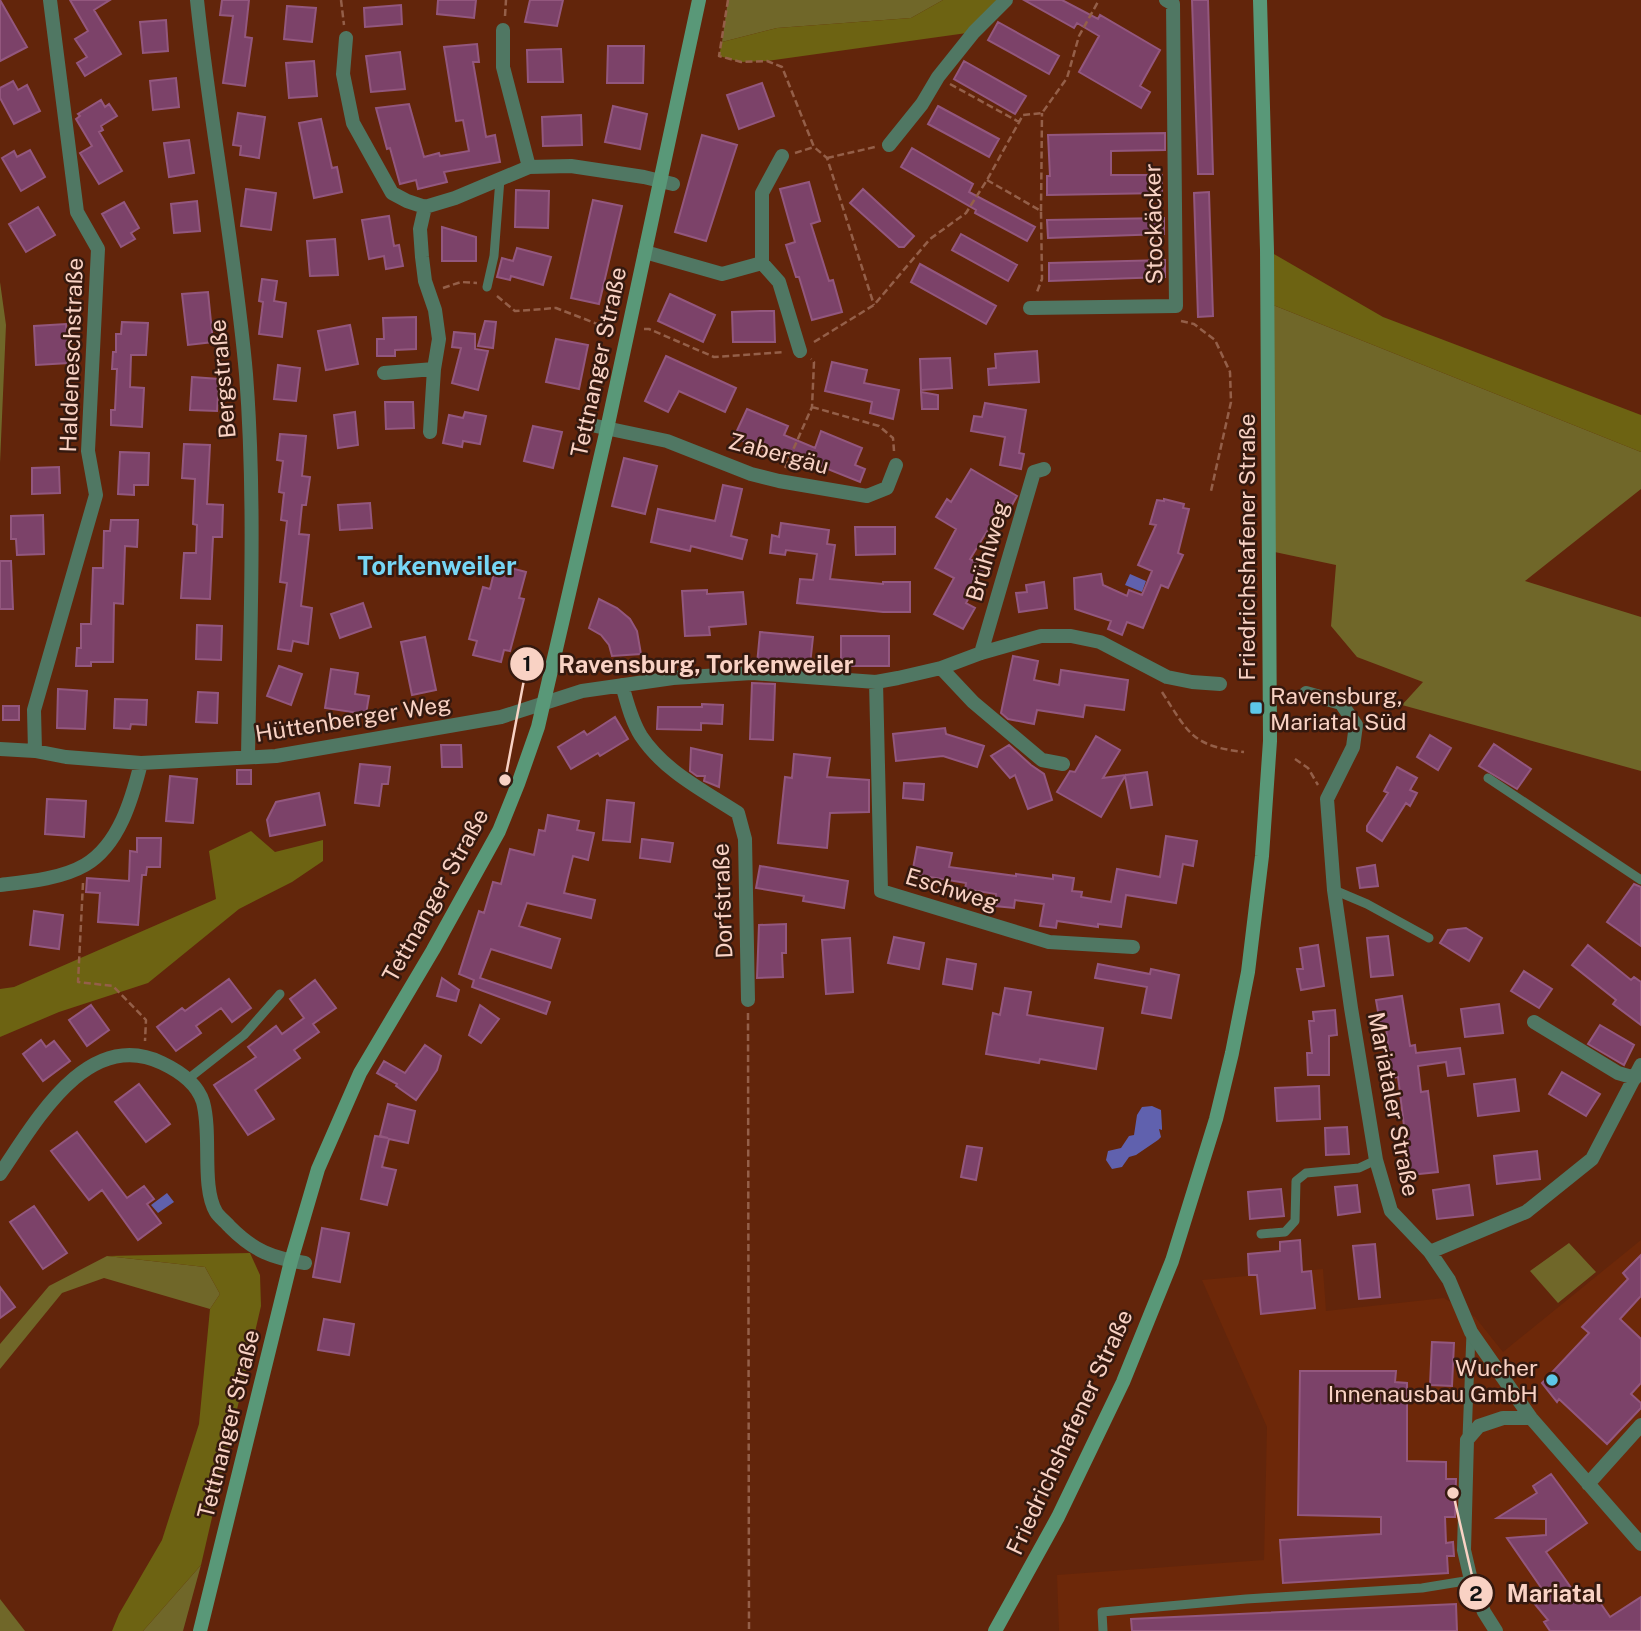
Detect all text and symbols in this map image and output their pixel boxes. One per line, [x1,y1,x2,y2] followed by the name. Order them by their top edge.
[1138,163,1168,285] street label: Stockäcker
[54,257,88,453] street label: Haldeneschstraße
[565,264,631,460] street label: Tettnanger Straße
[203,318,241,440] street label: Bergstraße
[1233,413,1260,681] street label: Friedrichshafener Straße
[726,427,832,479] street label: Zabergäu
[960,498,1014,604] street label: Brühlweg
[357,550,517,581] district label: Torkenweiler
[510,642,868,687] callout: Ravensburg, Torkenweiler
[558,650,854,678] text: Ravensburg, Torkenweiler
[523,651,532,676] text: 1
[1270,682,1407,735] place label: Ravensburg, Mariatal Süd
[253,689,453,747] street label: Hüttenberger Weg
[1248,700,1264,716] marker: Ravensburg, Mariatal Süd
[376,804,494,986] street label: Tettnanger Straße
[706,843,738,959] street label: Dorfstraße
[902,862,1002,916] street label: Eschweg
[1363,1009,1425,1199] street label: Mariataler Straße
[1000,1305,1138,1559] street label: Friedrichshafener Straße
[191,1327,265,1521] street label: Tettnanger Straße
[1328,1354,1538,1407] place label: Wucher Innenausbau GmbH
[1544,1372,1560,1388] marker: Wucher Innenausbau GmbH
[1458,1571,1618,1616] callout: Mariatal
[1507,1579,1603,1607] text: Mariatal
[1469,1581,1483,1606] text: 2

